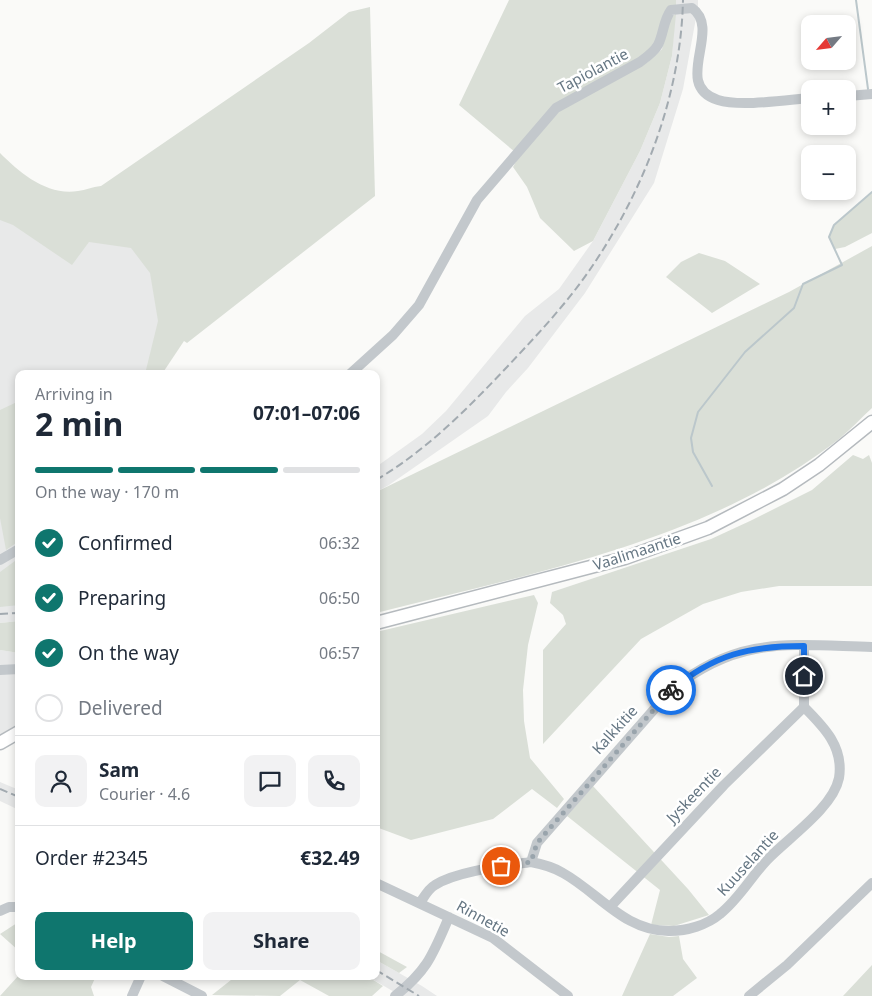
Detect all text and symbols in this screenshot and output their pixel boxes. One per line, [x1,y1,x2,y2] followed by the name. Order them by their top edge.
[801,15,856,70] north arrow
[801,15,856,200] map controls
[554,43,631,97] street label: Tapiolantie
[801,80,856,135] button: +
[801,145,856,200] button: −
[35,383,113,405] text: Arriving in
[253,400,360,426] text: 07:01–07:06
[35,402,123,445] text: 2 min
[35,481,179,503] text: On the way · 170 m
[590,527,683,575] street label: Vaalimaantie
[35,529,63,557] icon: check
[78,530,173,556] text: Confirmed
[319,532,360,554] text: 06:32
[35,584,63,612] icon: check
[78,585,166,611] text: Preparing
[319,587,360,609] text: 06:50
[35,639,63,667] icon: check
[78,640,179,666] text: On the way
[319,642,360,664] text: 06:57
[783,655,825,697] pin
[790,662,818,690] icon: home
[646,665,696,715] courier
[657,676,685,704] icon: bike
[78,695,163,721] text: Delivered
[587,701,642,758] street label: Kalkkitie
[35,755,87,807] button: person
[244,755,296,807] button: chat
[308,755,360,807] button: phone
[99,757,139,783] text: Sam
[660,762,725,828] street label: Jyskeentie
[99,783,190,805] text: Courier · 4.6
[712,825,782,900] street label: Kuuselantie
[35,845,148,871] text: Order #2345
[300,845,360,871] text: €32.49
[480,845,522,887] pin
[487,852,515,880] icon: bag
[453,895,514,941] street label: Rinnetie
[35,912,193,970] button: Help
[203,912,360,970] button: Share

